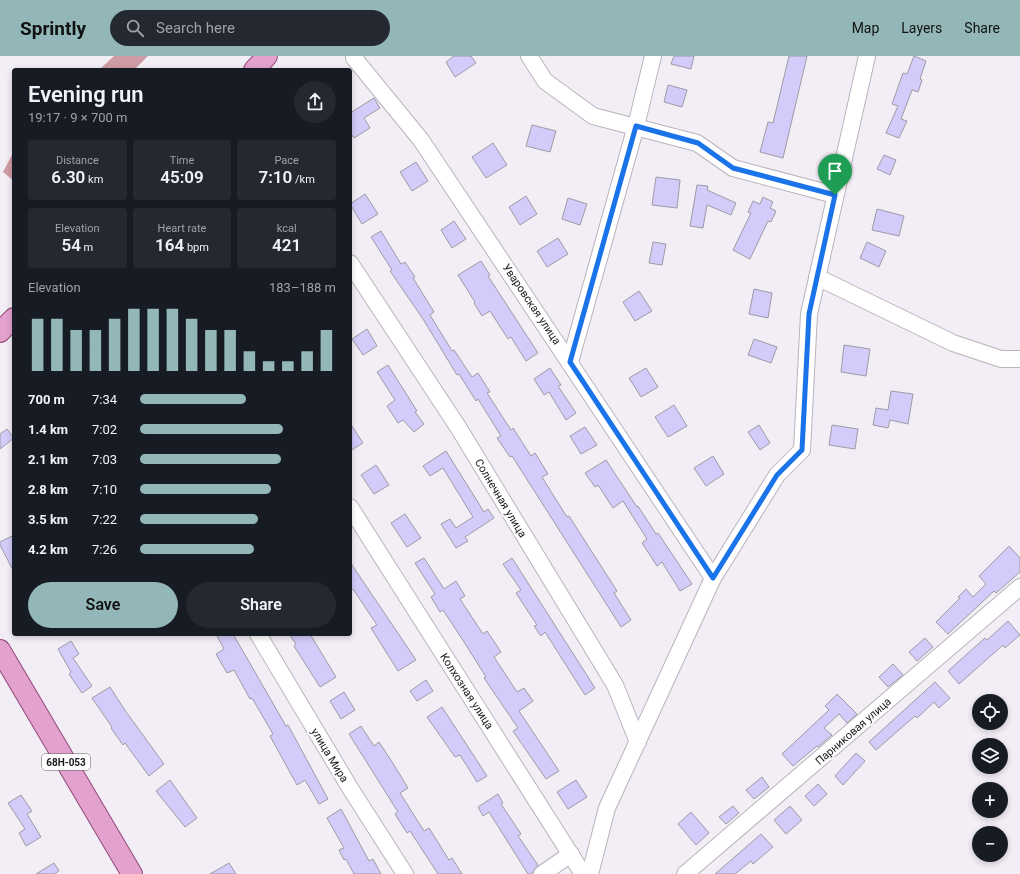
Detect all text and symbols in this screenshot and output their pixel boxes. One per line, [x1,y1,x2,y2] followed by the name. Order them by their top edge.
[110,10,390,46] search box
[20,17,86,40] text: Sprintly
[124,17,146,39] icon: search
[156,19,235,37] text: Search here
[852,20,879,36] text: Map
[901,20,942,36] text: Layers
[964,20,1000,36] text: Share
[294,81,336,123] button: share
[28,82,144,107] text: Evening run
[28,110,127,125] text: 19:17 · 9 × 700 m
[56,154,99,167] text: Distance
[170,154,194,167] text: Time
[274,154,299,167] text: Pace
[818,154,852,195] pin
[824,160,846,182] icon: arrive
[51,167,85,187] text: 6.30
[160,167,204,187] text: 45:09
[259,167,292,187] text: 7:10
[85,173,103,186] text: km
[292,173,315,186] text: /km
[55,222,100,235] text: Elevation
[158,222,206,235] text: Heart rate
[277,222,297,235] text: kcal
[61,235,81,255] text: 54
[155,235,184,255] text: 164
[272,235,301,255] text: 421
[81,241,93,254] text: m
[184,241,209,254] text: bpm
[500,262,563,347] street label: Уваровская улица
[28,280,81,295] text: Elevation
[269,280,336,295] text: 183–188 m
[28,392,65,407] text: 700 m
[92,392,117,407] text: 7:34
[28,422,68,437] text: 1.4 km
[92,422,117,437] text: 7:02
[28,452,68,467] text: 2.1 km
[92,452,117,467] text: 7:03
[472,457,529,540] street label: Солнечная улица
[28,482,68,497] text: 2.8 km
[92,482,117,497] text: 7:10
[28,512,68,527] text: 3.5 km
[92,512,117,527] text: 7:22
[28,542,68,557] text: 4.2 km
[92,542,117,557] text: 7:26
[28,582,178,628] button: Save
[186,582,336,628] button: Share
[437,651,496,732] street label: Колхозная улица
[972,694,1008,862] map controls
[972,694,1008,730] button: locate
[813,695,894,768] street label: Парниковая улица
[308,726,351,785] street label: улица Мира
[972,738,1008,774] button: layers
[42,754,90,770] road number: 68Н-053
[972,782,1008,818] button: +
[972,826,1008,862] button: −

